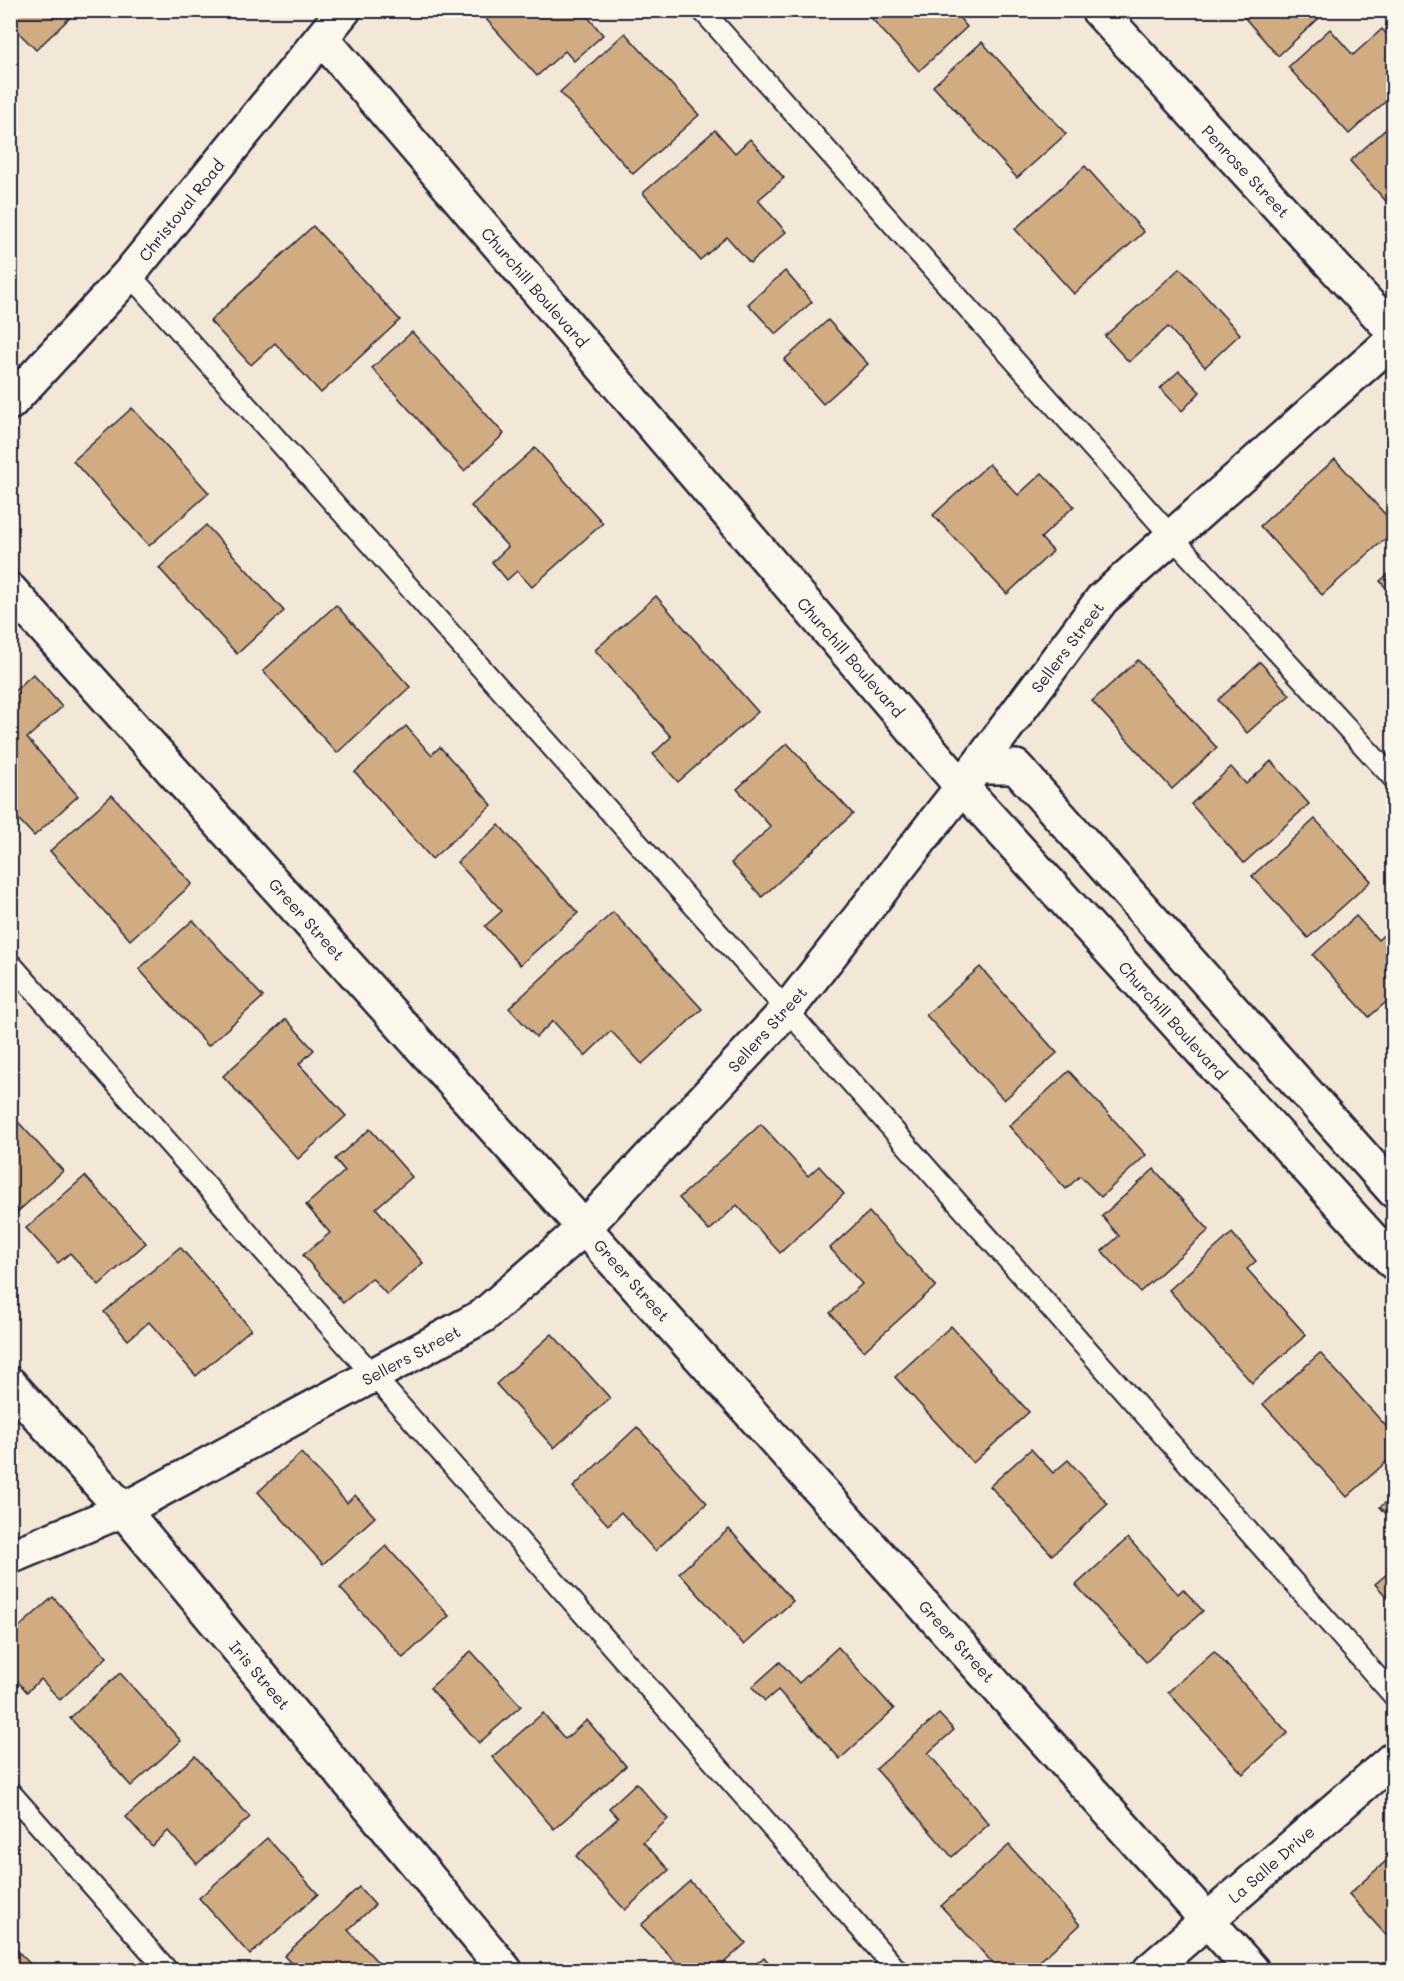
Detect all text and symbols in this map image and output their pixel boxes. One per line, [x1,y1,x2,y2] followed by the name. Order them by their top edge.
[1197,120,1295,222] street label: Penrose Street
[133,155,229,265] street label: Christoval Road
[477,223,593,351] street label: Churchill Boulevard
[793,593,909,721] street label: Churchill Boulevard
[1026,597,1108,697] street label: Sellers Street
[264,873,350,965] street label: Greer Street
[1114,956,1232,1084] street label: Churchill Boulevard
[723,982,811,1076] street label: Sellers Street
[589,1234,675,1326] street label: Greer Street
[358,1320,464,1390] street label: Sellers Street
[914,1595,1000,1687] street label: Greer Street
[225,1636,295,1714] street label: Iris Street
[1223,1821,1319,1907] street label: La Salle Drive

